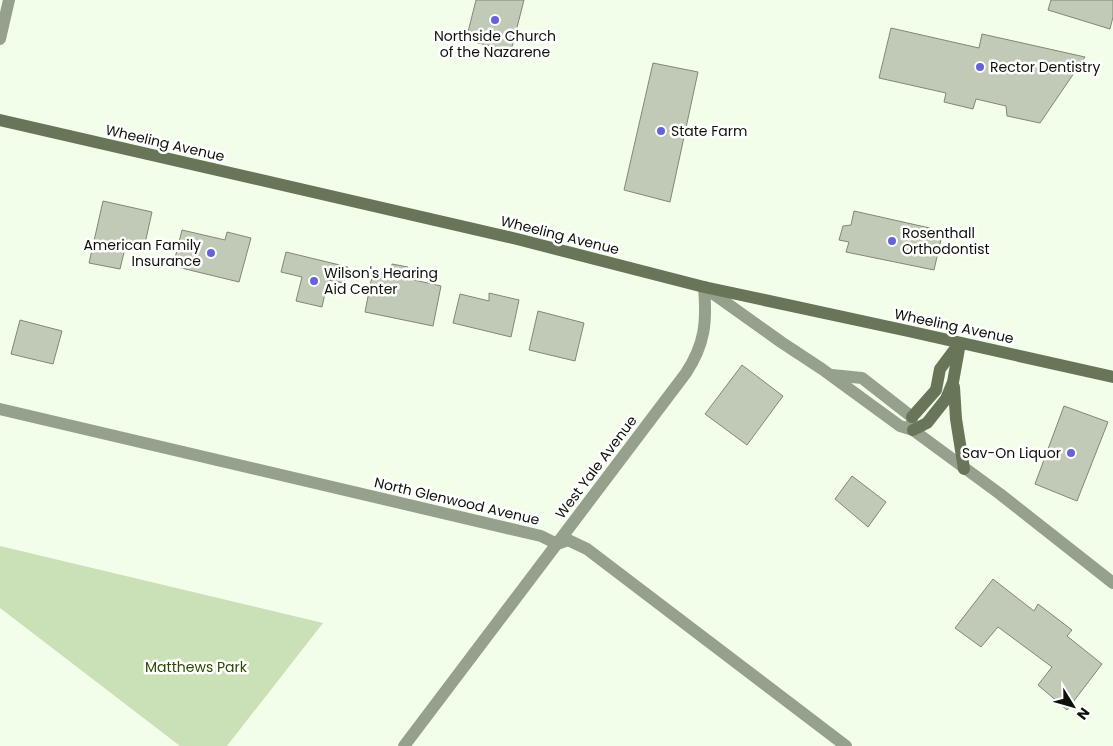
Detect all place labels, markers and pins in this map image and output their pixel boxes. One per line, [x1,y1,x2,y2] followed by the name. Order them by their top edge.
[489,14,501,26] marker: Northside Church of the Nazarene
[434,26,556,62] place label: Northside Church of the Nazarene
[990,57,1100,77] place label: Rector Dentistry
[974,61,986,73] marker: Rector Dentistry
[671,121,747,141] place label: State Farm
[655,125,667,137] marker: State Farm
[902,223,990,259] place label: Rosenthall Orthodontist
[83,235,201,271] place label: American Family Insurance
[886,235,898,247] marker: Rosenthall Orthodontist
[205,247,217,259] marker: American Family Insurance
[324,263,438,299] place label: Wilson's Hearing Aid Center
[308,275,320,287] marker: Wilson's Hearing Aid Center
[962,443,1061,463] place label: Sav-On Liquor
[1065,447,1077,459] marker: Sav-On Liquor

